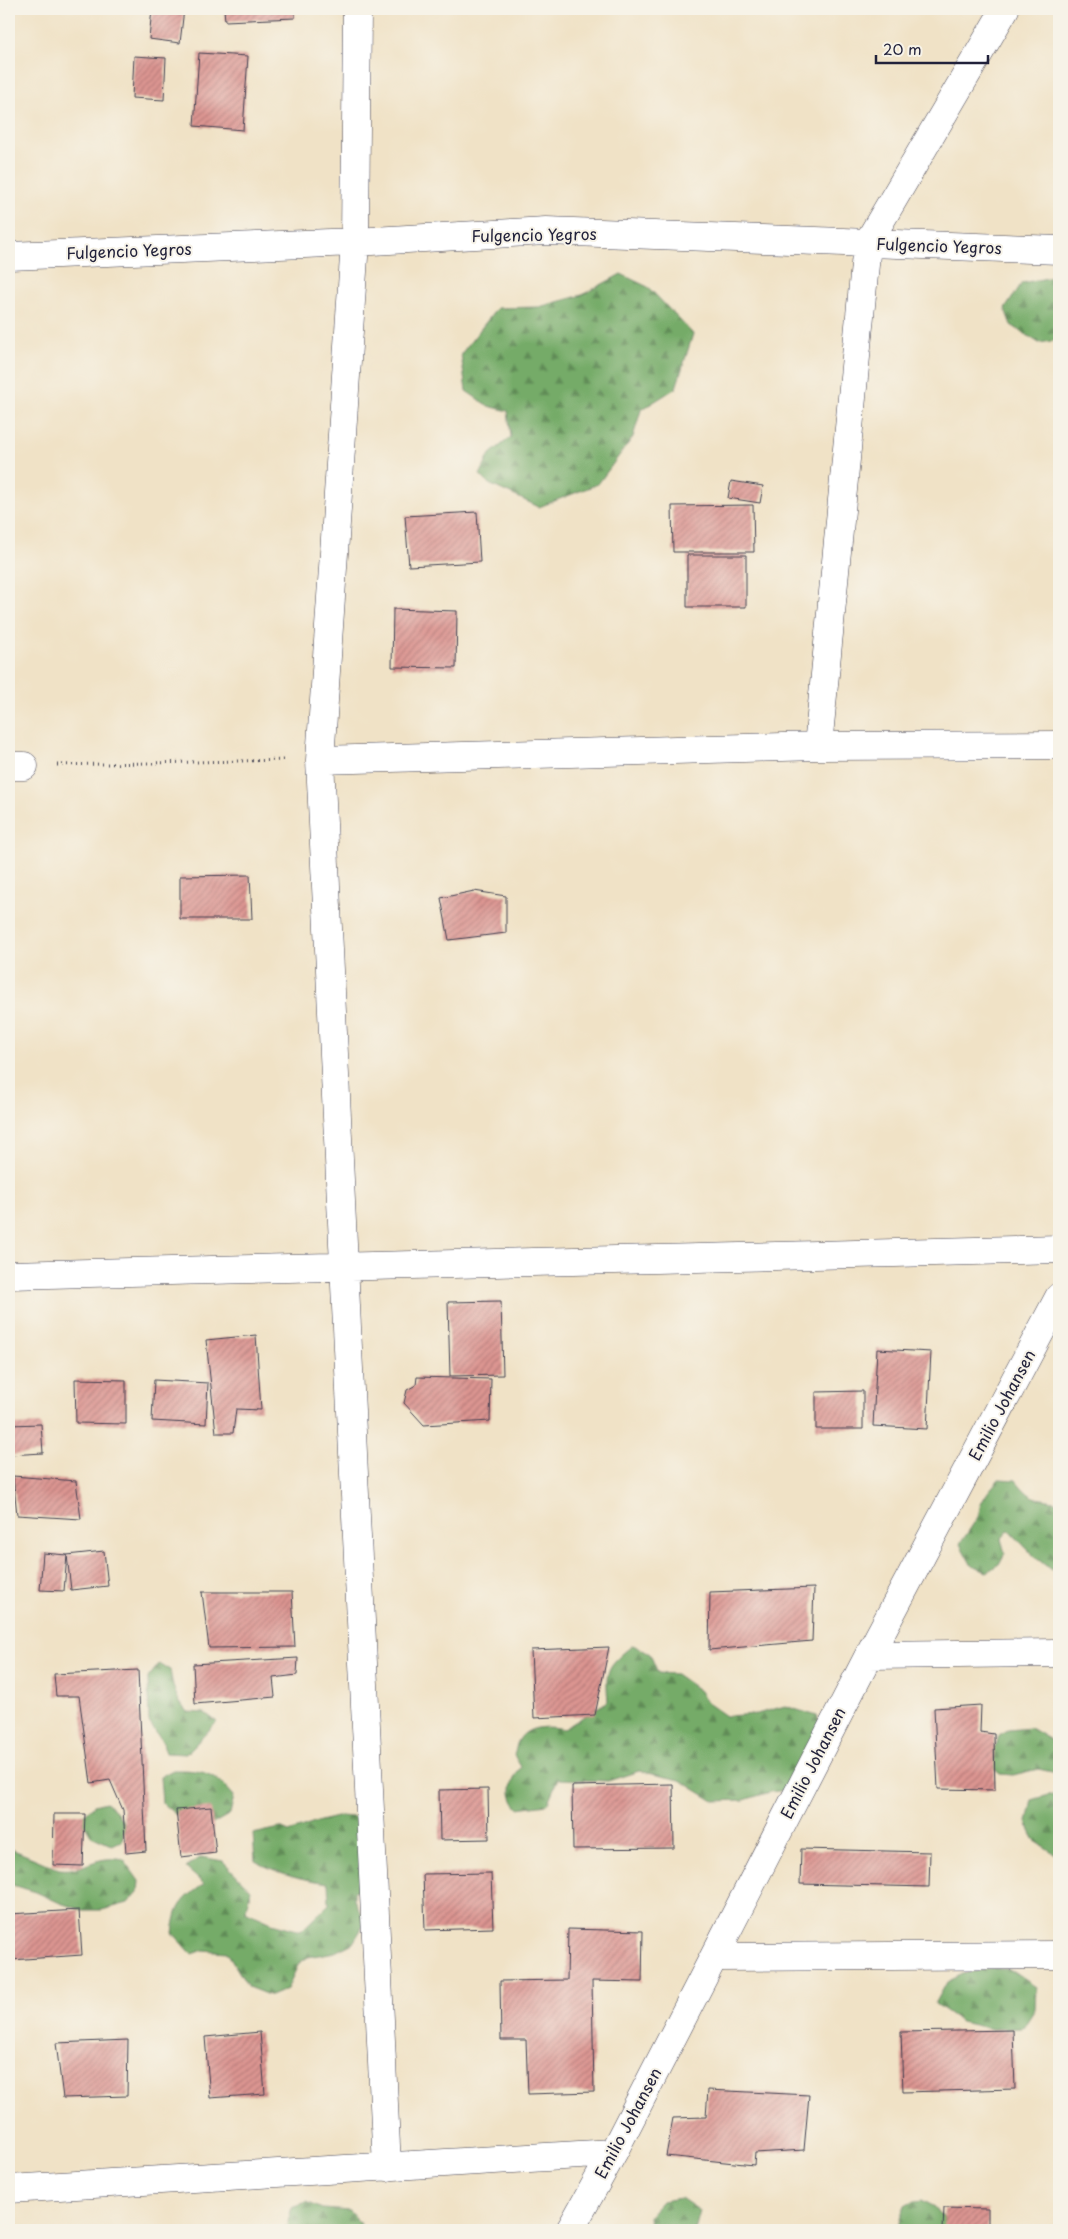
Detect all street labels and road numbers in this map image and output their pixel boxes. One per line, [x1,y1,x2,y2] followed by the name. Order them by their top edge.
[471,221,597,247] street label: Fulgencio Yegros
[876,231,1002,259] street label: Fulgencio Yegros
[66,236,192,264] street label: Fulgencio Yegros
[962,1345,1040,1464] street label: Emilio Johansen
[774,1702,851,1823] street label: Emilio Johansen
[588,2063,666,2182] street label: Emilio Johansen

